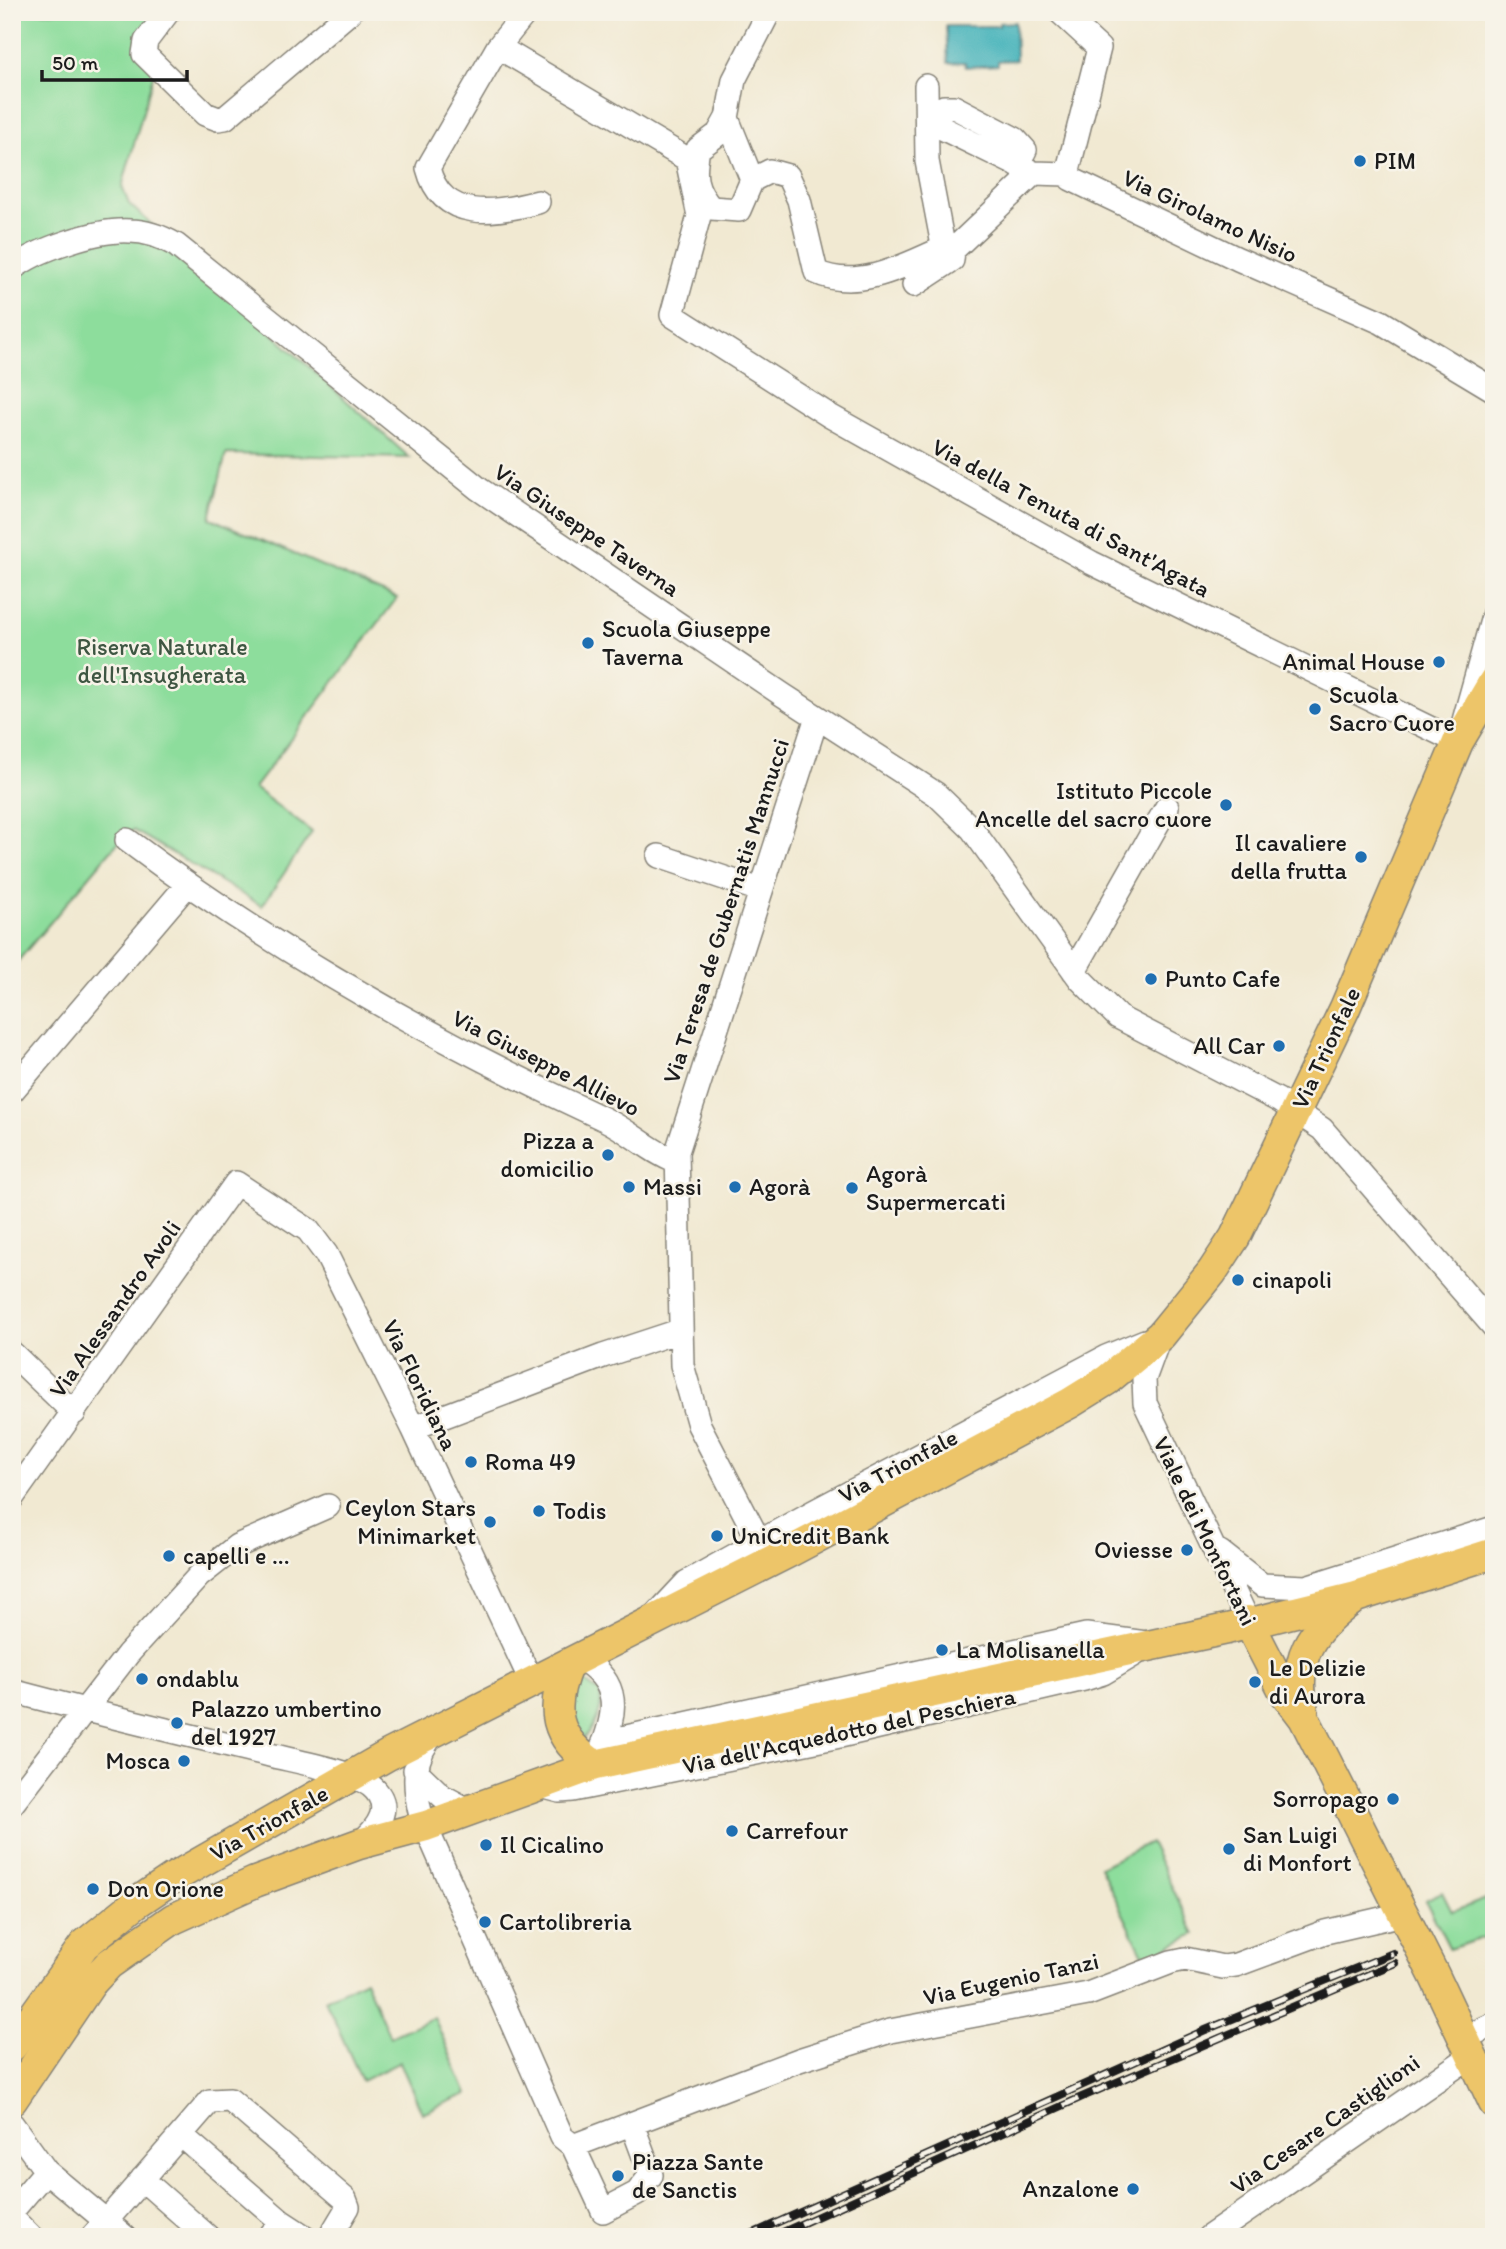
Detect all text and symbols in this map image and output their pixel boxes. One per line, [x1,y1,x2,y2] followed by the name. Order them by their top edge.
[42,38,187,82] scale bar
[52,50,99,75] text: 50 m
[1374,146,1416,175] place label: PIM
[1352,153,1368,169] marker: PIM
[1118,162,1302,269] street label: Via Girolamo Nisio
[927,432,1215,603] street label: Via della Tenuta di Sant'Agata
[489,457,686,603] street label: Via Giuseppe Taverna
[602,614,771,671] place label: Scuola Giuseppe Taverna
[76,632,248,689] park label: Riserva Naturale dell'Insugherata
[580,635,596,651] marker: Scuola Giuseppe Taverna
[1282,647,1425,676] place label: Animal House
[1431,654,1447,670] marker: Animal House
[1329,680,1455,737] place label: Scuola Sacro Cuore
[1307,701,1323,717] marker: Scuola Sacro Cuore
[656,735,795,1087] street label: Via Teresa de Gubernatis Mannucci
[975,776,1212,833] place label: Istituto Piccole Ancelle del sacro cuore
[1218,797,1234,813] marker: Istituto Piccole Ancelle del sacro cuore
[1231,828,1347,885] place label: Il cavaliere della frutta
[1353,849,1369,865] marker: Il cavaliere della frutta
[1165,964,1281,993] place label: Punto Cafe
[1143,971,1159,987] marker: Punto Cafe
[1285,982,1366,1113] street label: Via Trionfale
[448,1003,645,1122] street label: Via Giuseppe Allievo
[1193,1031,1265,1060] place label: All Car
[1271,1038,1287,1054] marker: All Car
[501,1126,595,1183] place label: Pizza a domicilio
[600,1147,616,1163] marker: Pizza a domicilio
[866,1159,1006,1216] place label: Agorà Supermercati
[643,1172,702,1201] place label: Massi
[749,1172,811,1201] place label: Agorà
[621,1179,637,1195] marker: Massi
[727,1179,743,1195] marker: Agorà
[844,1180,860,1196] marker: Agorà Supermercati
[42,1214,187,1403] street label: Via Alessandro Avoli
[1252,1265,1332,1294] place label: cinapoli
[1230,1272,1246,1288] marker: cinapoli
[376,1315,465,1455] street label: Via Floridiana
[833,1422,962,1509] street label: Via Trionfale
[1147,1432,1264,1630] street label: Viale dei Monfortani
[485,1447,576,1476] place label: Roma 49
[463,1454,479,1470] marker: Roma 49
[345,1493,476,1550] place label: Ceylon Stars Minimarket
[553,1496,606,1525] place label: Todis
[531,1503,547,1519] marker: Todis
[482,1514,498,1530] marker: Ceylon Stars Minimarket
[731,1521,890,1550] place label: UniCredit Bank
[709,1528,725,1544] marker: UniCredit Bank
[1094,1535,1173,1564] place label: Oviesse
[183,1541,290,1570] place label: capelli e ...
[1179,1542,1195,1558] marker: Oviesse
[161,1548,177,1564] marker: capelli e ...
[956,1635,1105,1664] place label: La Molisanella
[934,1642,950,1658] marker: La Molisanella
[1269,1653,1366,1710] place label: Le Delizie di Aurora
[156,1664,239,1693] place label: ondablu
[134,1671,150,1687] marker: ondablu
[1247,1674,1263,1690] marker: Le Delizie di Aurora
[680,1681,1019,1780] street label: Via dell'Acquedotto del Peschiera
[191,1694,382,1751] place label: Palazzo umbertino del 1927
[169,1715,185,1731] marker: Palazzo umbertino del 1927
[105,1746,170,1775] place label: Mosca
[176,1753,192,1769] marker: Mosca
[204,1778,333,1867] street label: Via Trionfale
[1273,1784,1379,1813] place label: Sorropago
[1385,1791,1401,1807] marker: Sorropago
[746,1816,848,1845] place label: Carrefour
[1243,1820,1351,1877] place label: San Luigi di Monfort
[724,1823,740,1839] marker: Carrefour
[500,1830,604,1859] place label: Il Cicalino
[478,1837,494,1853] marker: Il Cicalino
[1221,1841,1237,1857] marker: San Luigi di Monfort
[107,1874,224,1903] place label: Don Orione
[85,1881,101,1897] marker: Don Orione
[499,1907,632,1936] place label: Cartolibreria
[477,1914,493,1930] marker: Cartolibreria
[920,1946,1101,2011] street label: Via Eugenio Tanzi
[1224,2047,1425,2200] street label: Via Cesare Castiglioni
[632,2147,764,2204] place label: Piazza Sante de Sanctis
[610,2168,626,2184] marker: Piazza Sante de Sanctis
[1023,2174,1119,2203] place label: Anzalone
[1125,2181,1141,2197] marker: Anzalone

